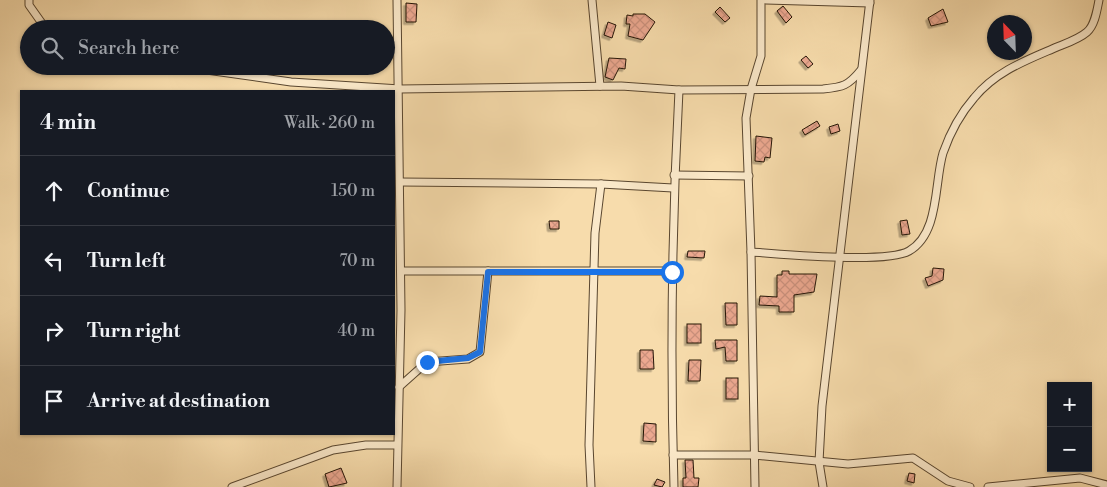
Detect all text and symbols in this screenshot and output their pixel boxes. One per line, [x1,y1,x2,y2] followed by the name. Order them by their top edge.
[987,15,1032,60] north arrow
[20,20,395,75] search box
[38,34,66,62] icon: search
[78,36,179,60] text: Search here
[40,110,96,136] text: 4 min
[284,113,375,133] text: Walk · 260 m
[40,177,68,205] icon: ahead
[87,179,170,203] text: Continue
[331,181,375,201] text: 150 m
[40,247,68,275] icon: left
[87,249,166,273] text: Turn left
[339,251,375,271] text: 70 m
[661,261,684,284] route start
[40,317,68,345] icon: right
[87,319,180,343] text: Turn right
[338,321,375,341] text: 40 m
[416,351,439,374] route end
[1047,382,1092,472] map controls
[1047,382,1092,427] button: +
[40,387,68,415] icon: arrive
[87,389,270,413] text: Arrive at destination
[1047,427,1092,472] button: −

